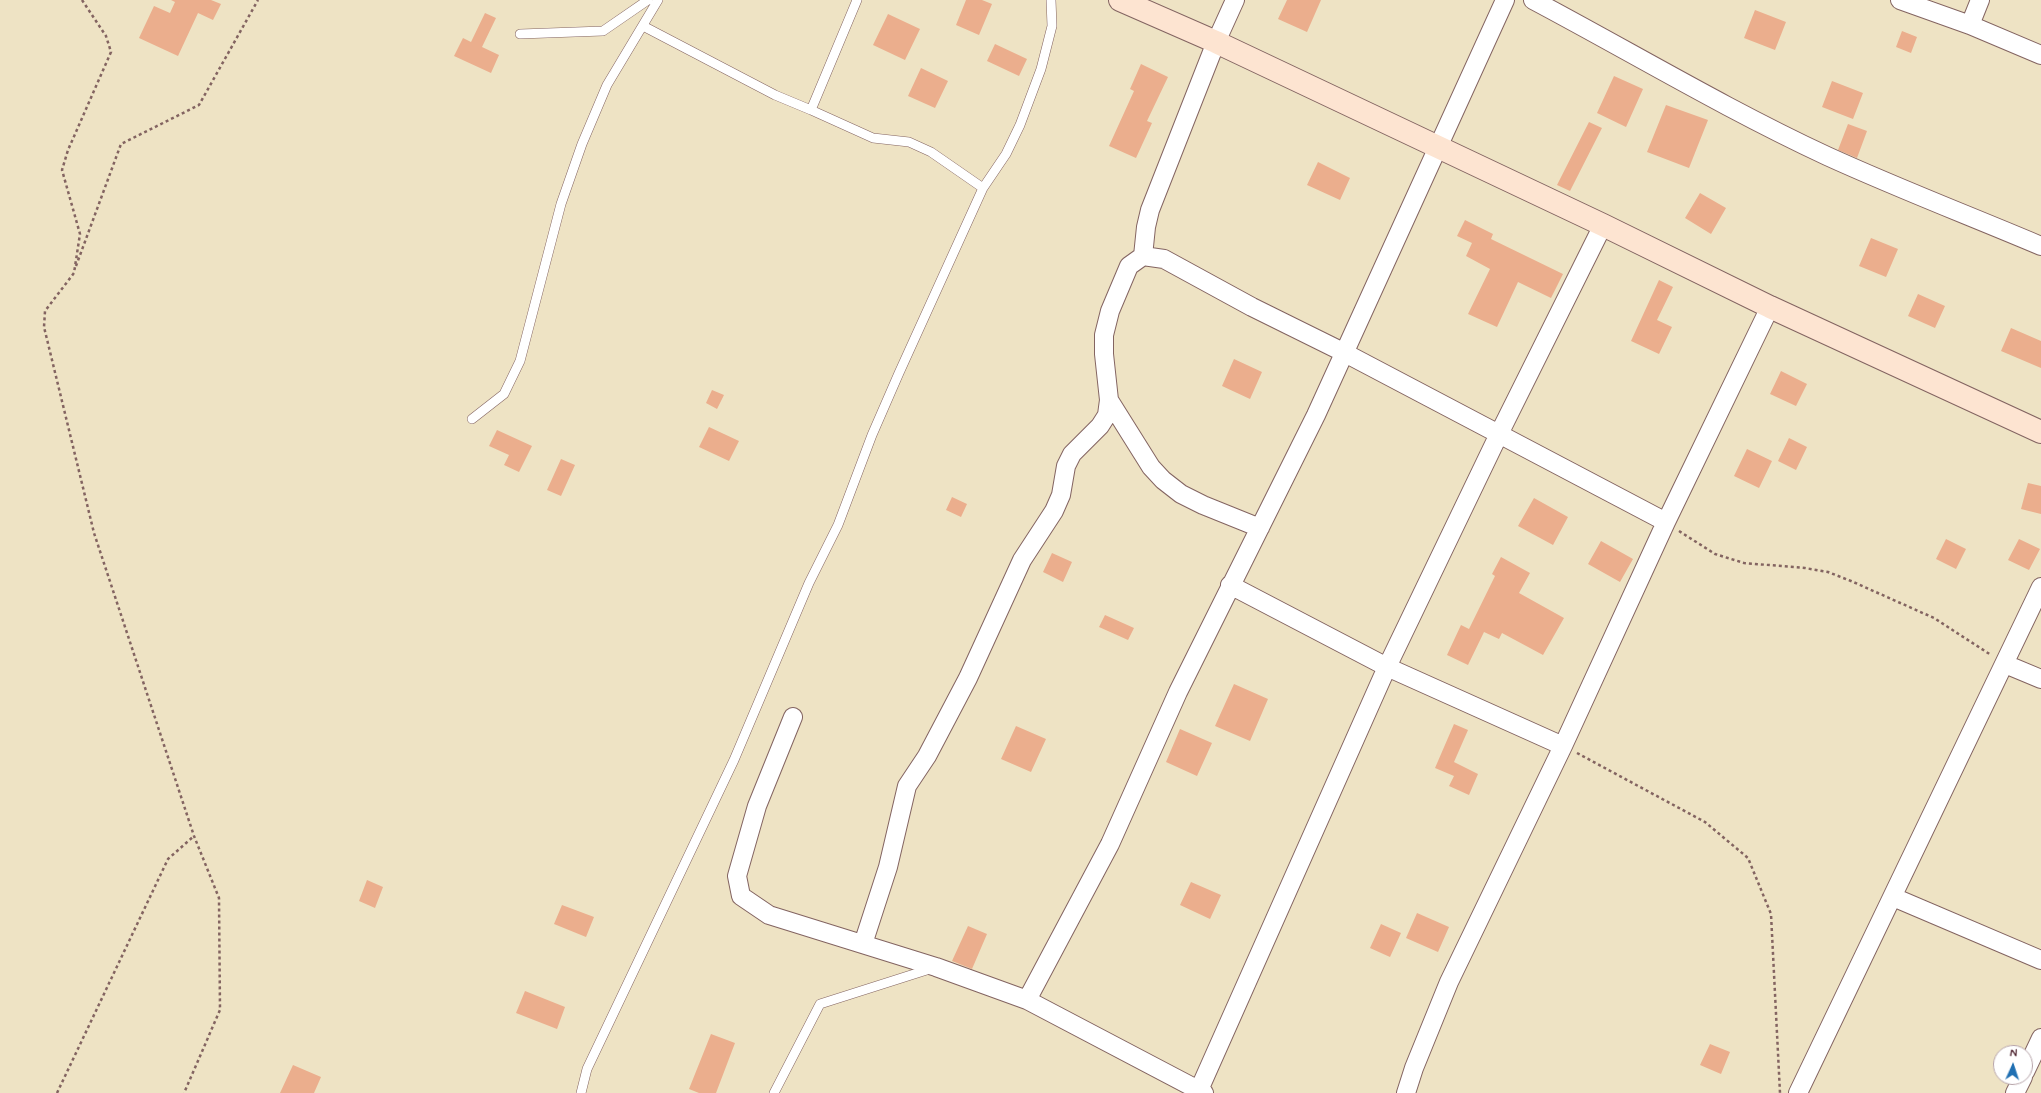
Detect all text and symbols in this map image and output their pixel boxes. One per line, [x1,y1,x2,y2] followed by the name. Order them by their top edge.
[1993,1045,2033,1085] north arrow
[2010,1047,2018,1061] text: N

